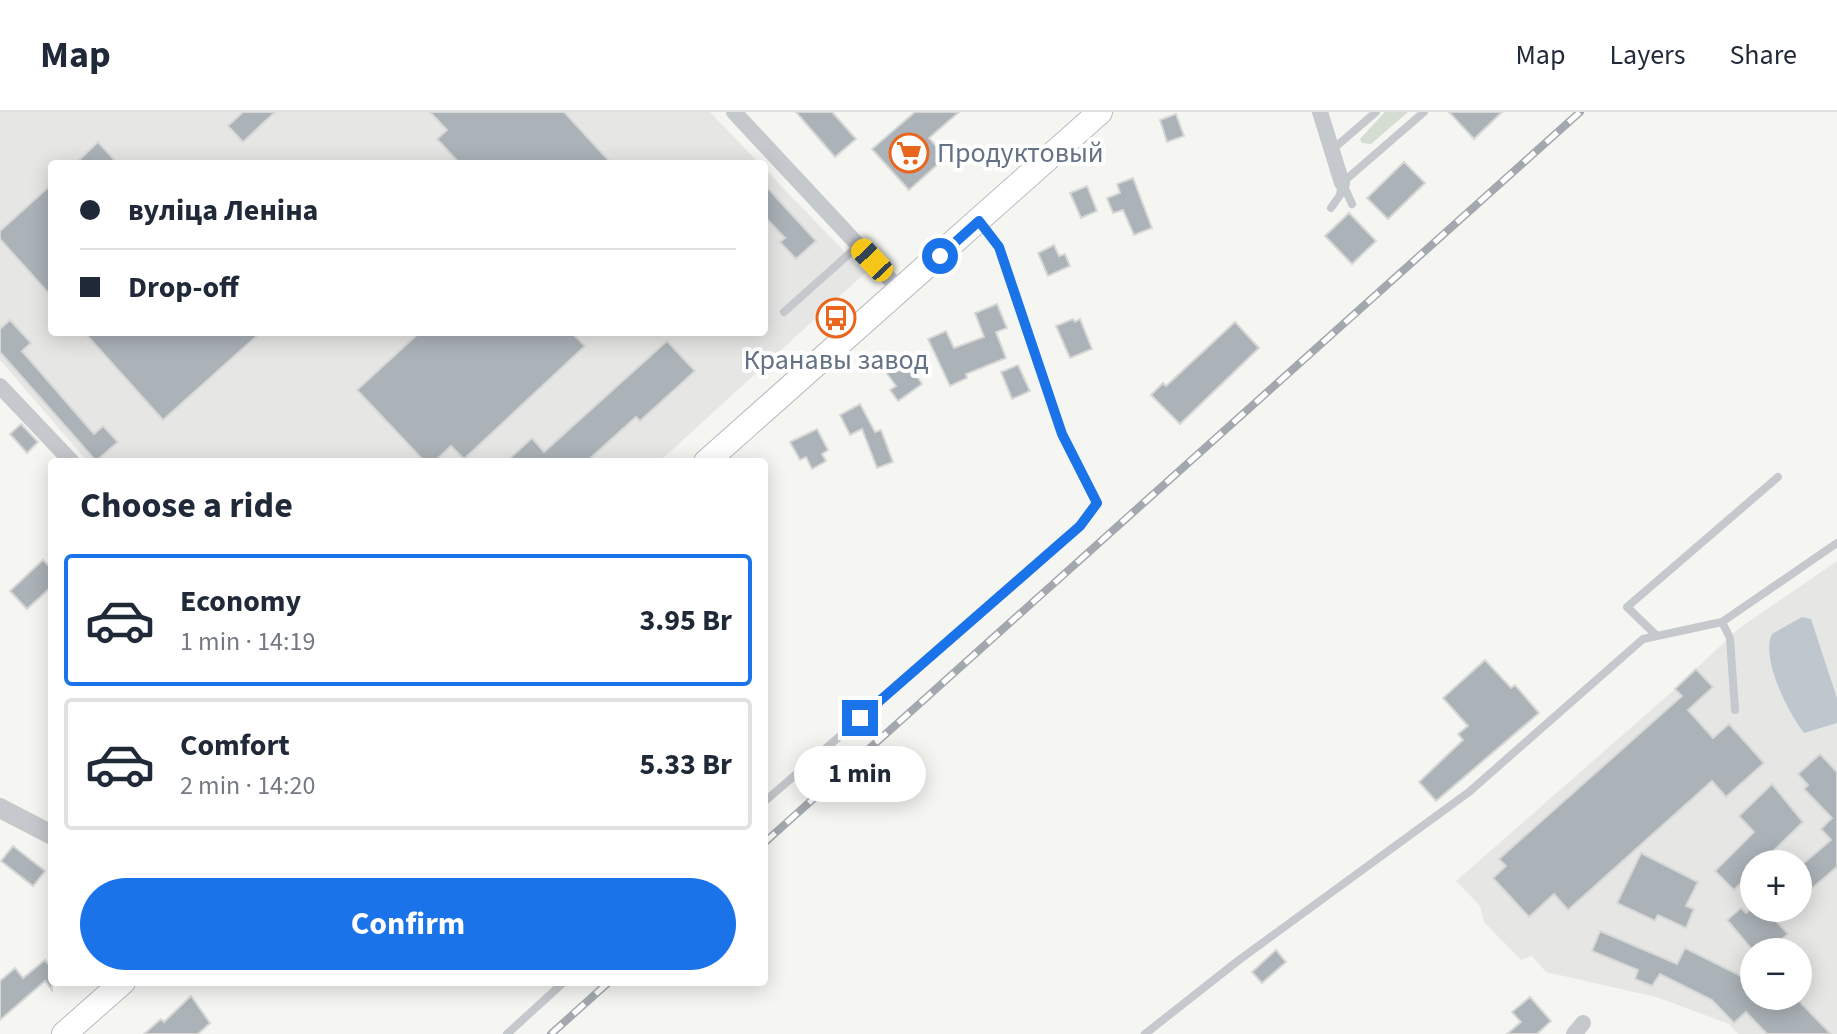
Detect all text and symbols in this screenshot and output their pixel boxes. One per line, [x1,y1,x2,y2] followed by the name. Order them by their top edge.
[40,28,111,82] text: Map
[1515,35,1565,75] text: Map
[1609,35,1685,75] text: Layers
[1729,35,1797,75] text: Share
[888,132,930,174] supermarket icon: Продуктовый
[937,133,1104,173] place label: Продуктовый
[128,189,318,232] text: вуліца Леніна
[847,234,897,286] car
[922,238,958,274] route start
[128,266,239,309] text: Drop-off
[815,297,857,339] bus stop icon: Кранавы завод
[743,340,929,380] place label: Кранавы завод
[80,480,293,531] text: Choose a ride
[180,580,301,623] text: Economy
[84,584,156,656] icon: car
[639,599,732,642] text: 3.95 Br
[180,623,315,660] text: 1 min · 14:19
[842,700,878,736] route end
[180,724,290,767] text: Comfort
[84,728,156,800] icon: car
[639,743,732,786] text: 5.33 Br
[794,746,926,802] callout: 1 min
[828,755,892,792] text: 1 min
[180,767,315,804] text: 2 min · 14:20
[1740,850,1812,1010] map controls
[1740,850,1812,922] button: +
[80,878,736,970] button: Confirm
[1740,938,1812,1010] button: −

